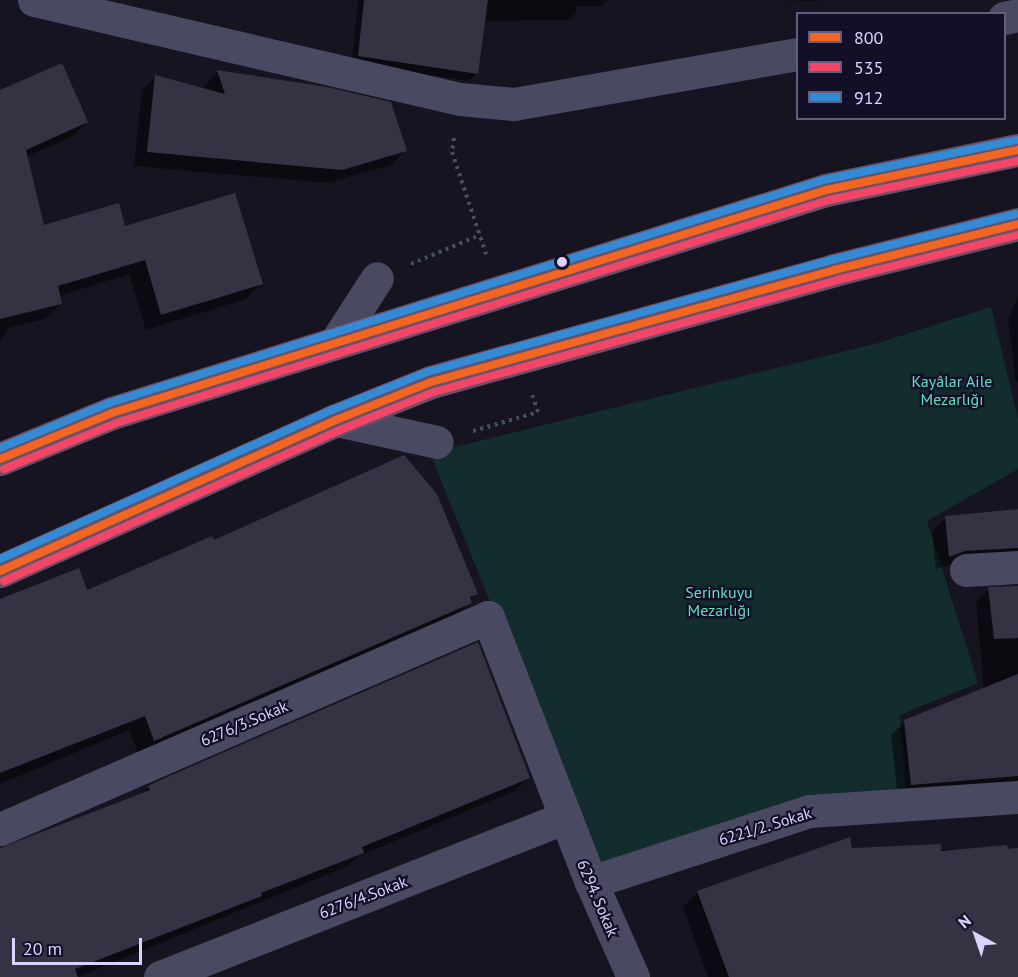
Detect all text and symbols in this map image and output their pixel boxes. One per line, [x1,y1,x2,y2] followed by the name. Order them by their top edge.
[796,12,1006,120] legend
[854,26,883,49] text: 800
[854,56,883,79] text: 535
[854,86,883,109] text: 912
[556,256,568,268] unlabelled marker
[911,371,993,409] park label: Kayâlar Aile Mezarlığı
[685,582,753,620] park label: Serinkuyu Mezarlığı
[197,696,291,750] street label: 6276/3.Sokak
[716,803,814,849] street label: 6221/2. Sokak
[573,856,623,940] street label: 6294. Sokak
[316,871,410,923] street label: 6276/4.Sokak
[946,905,1006,965] north arrow
[954,910,975,932] text: N
[15,926,146,964] scale bar
[23,937,62,960] text: 20 m

